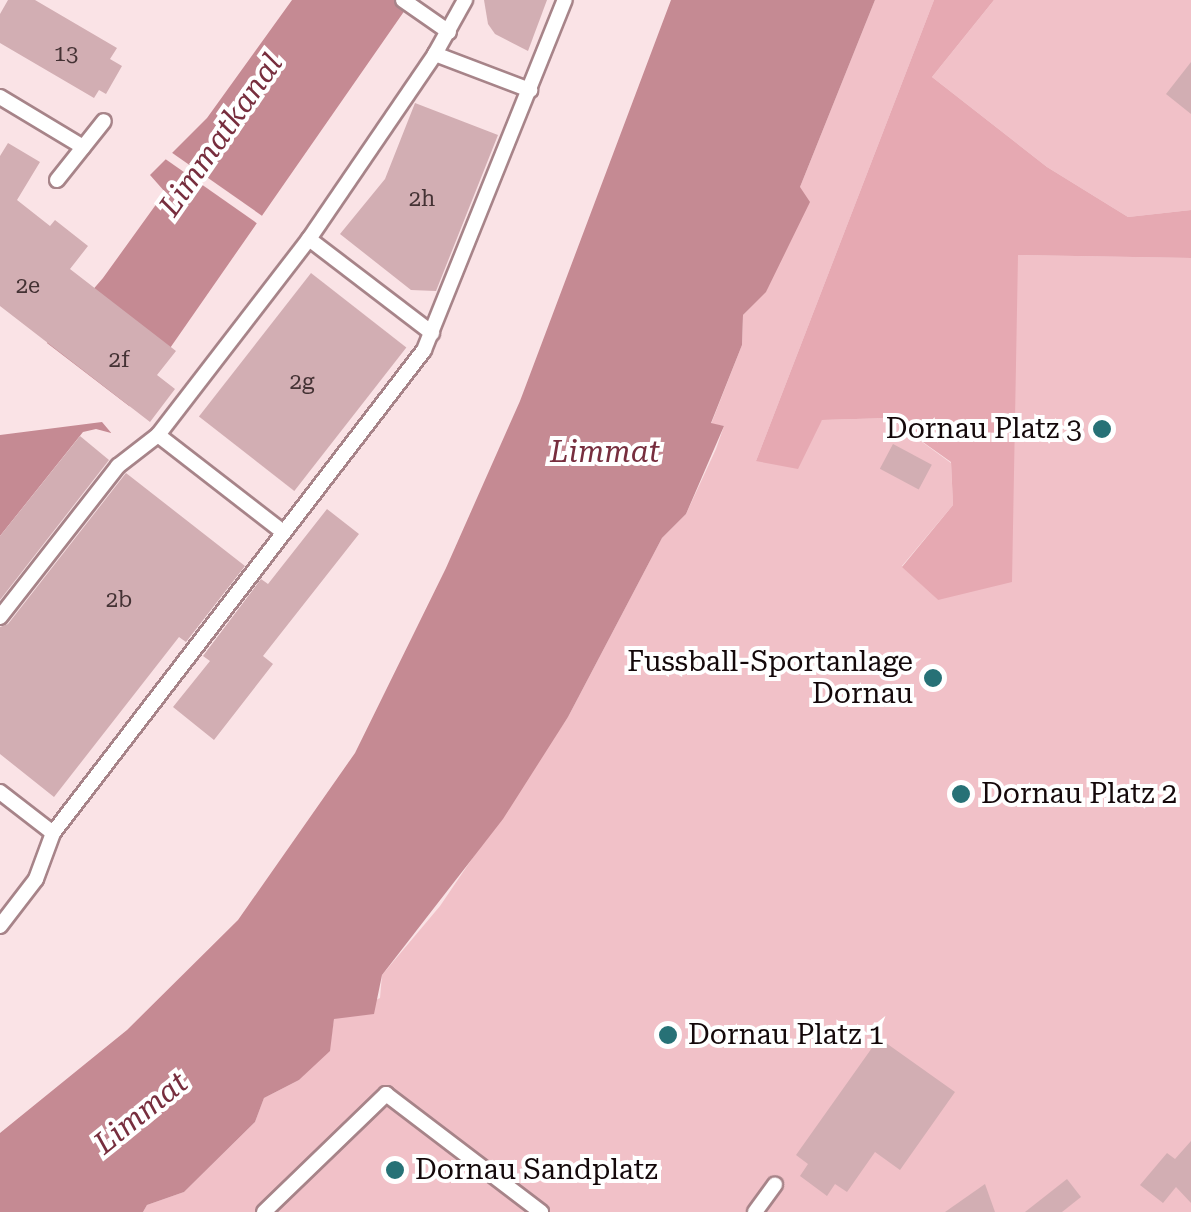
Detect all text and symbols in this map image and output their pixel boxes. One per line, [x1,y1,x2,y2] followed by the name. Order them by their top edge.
[54,41,78,67] house number: 13
[152,47,290,223] water label: Limmatkanal
[409,186,435,212] house number: 2h
[16,273,40,299] house number: 2e
[109,347,129,373] house number: 2f
[290,369,314,395] house number: 2g
[886,412,1082,446] place label: Dornau Platz 3
[1091,418,1113,440] marker: Dornau Platz 3
[550,434,660,470] water label: Limmat
[106,587,132,613] house number: 2b
[627,645,913,711] place label: Fussball-Sportanlage Dornau
[922,667,944,689] marker: Fussball-Sportanlage Dornau
[981,777,1177,811] place label: Dornau Platz 2
[950,783,972,805] marker: Dornau Platz 2
[688,1018,884,1052] place label: Dornau Platz 1
[657,1024,679,1046] marker: Dornau Platz 1
[87,1064,195,1162] water label: Limmat
[415,1153,658,1187] place label: Dornau Sandplatz
[384,1159,406,1181] marker: Dornau Sandplatz

